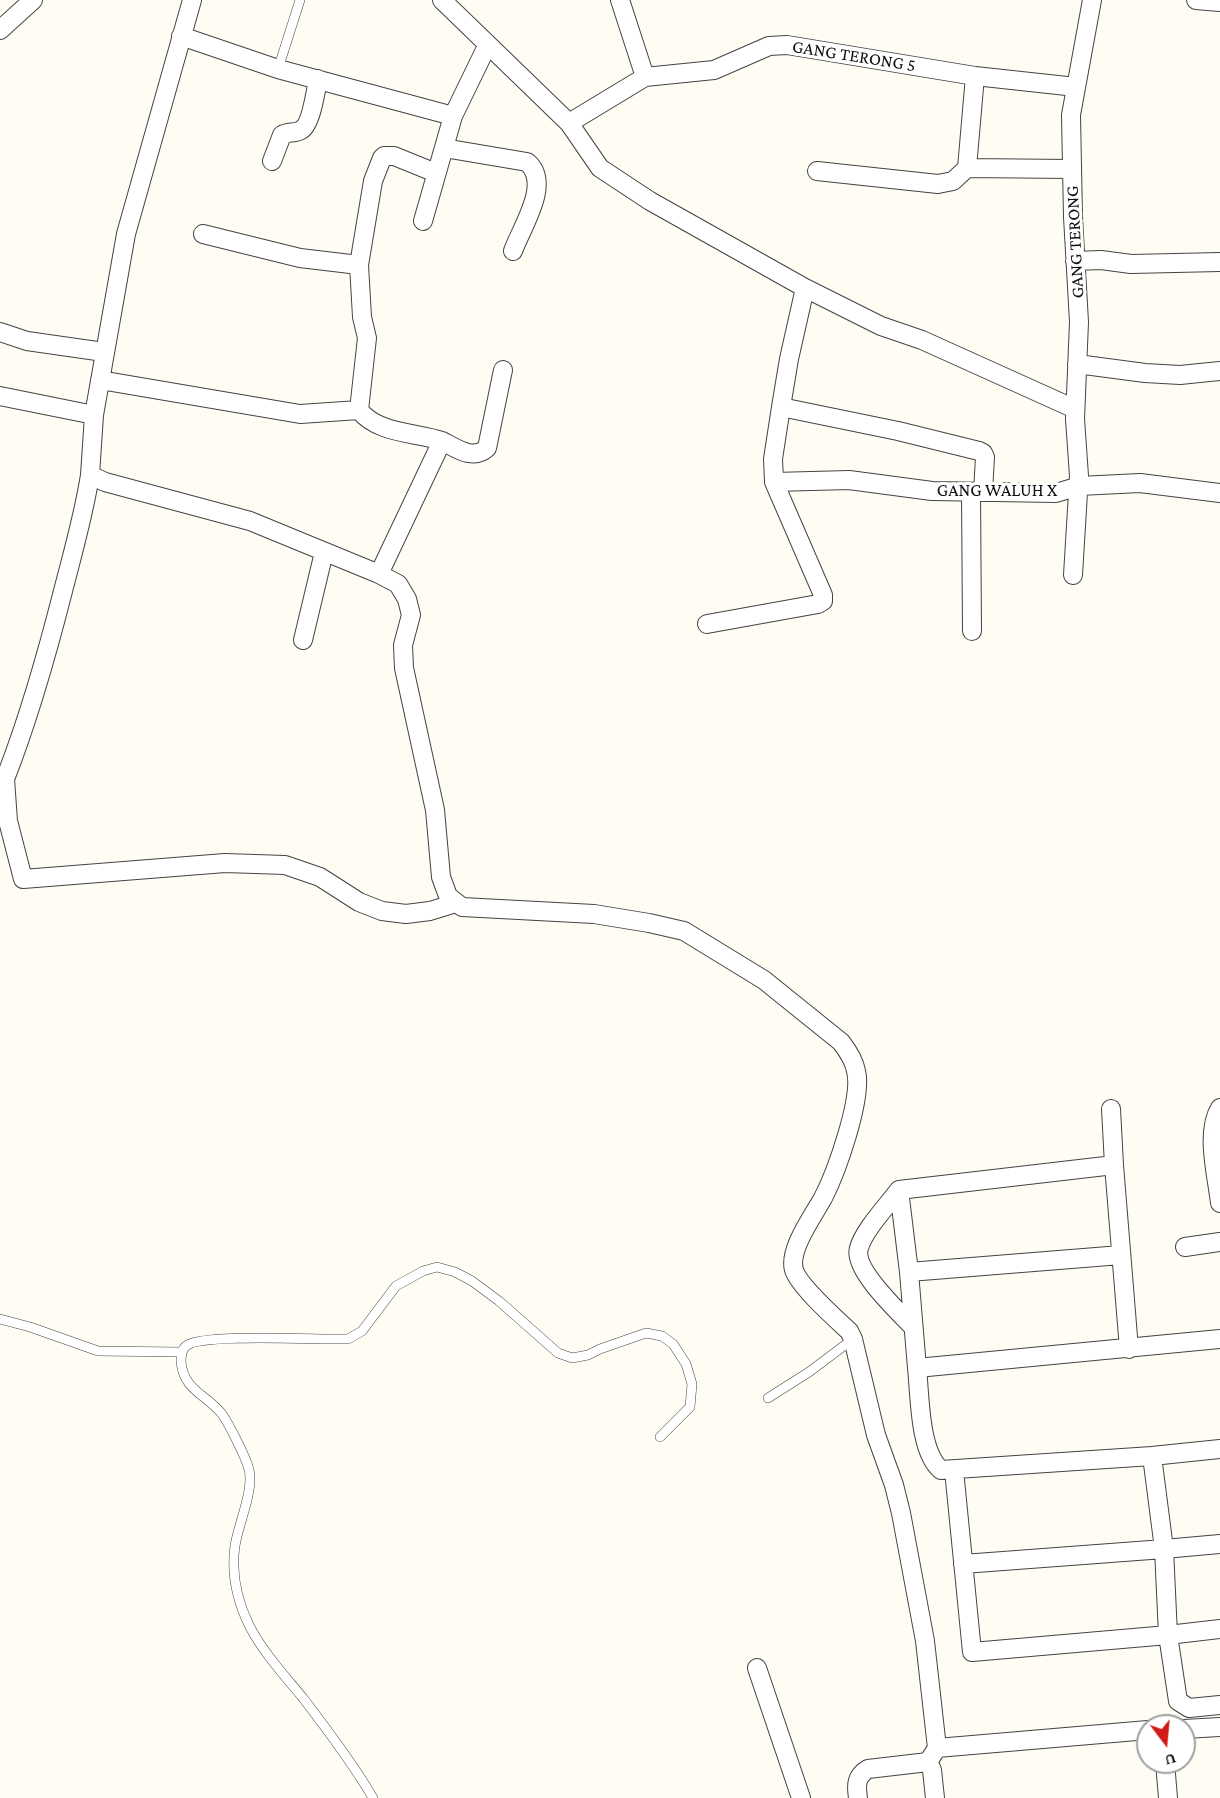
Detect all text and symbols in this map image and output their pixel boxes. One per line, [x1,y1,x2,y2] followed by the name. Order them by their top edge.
[791,36,917,76] street label: GANG TERONG 5
[1061,185,1089,299] street label: GANG TERONG
[937,479,1057,501] street label: GANG WALUH X
[1136,1714,1196,1774] north arrow
[1163,1750,1178,1770] text: U

